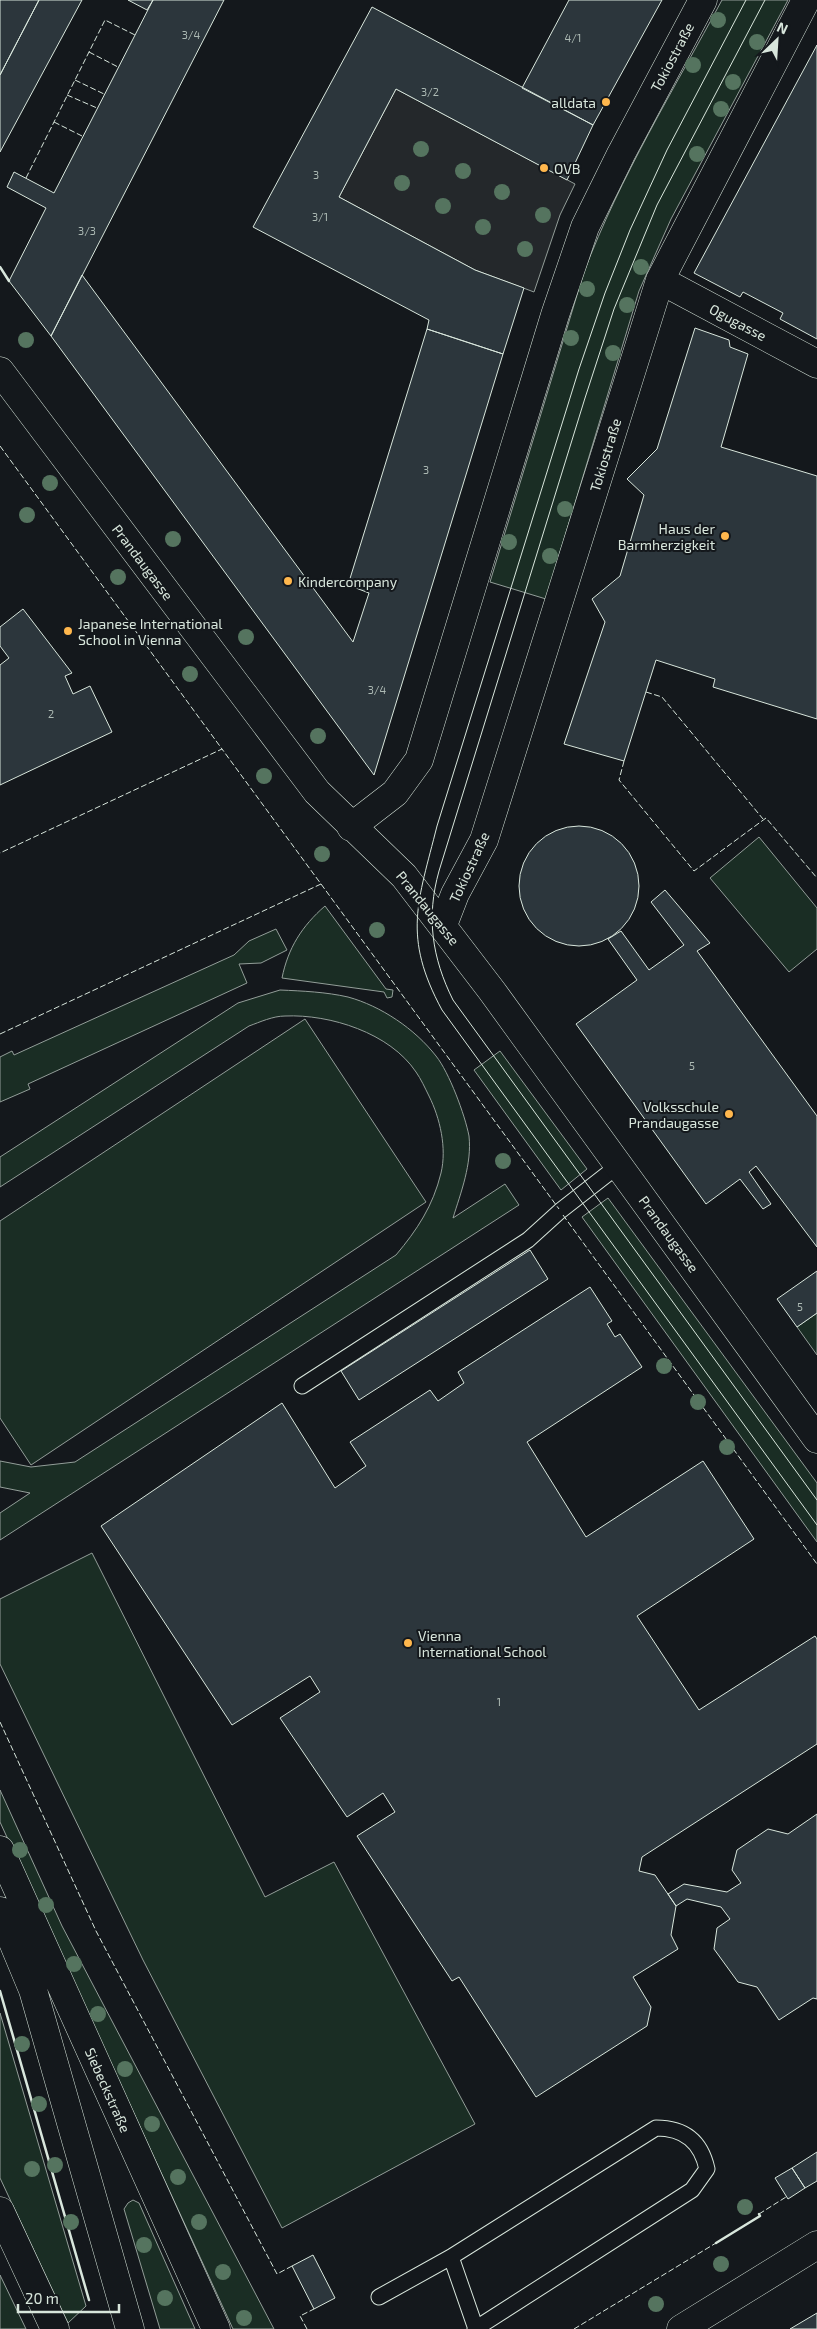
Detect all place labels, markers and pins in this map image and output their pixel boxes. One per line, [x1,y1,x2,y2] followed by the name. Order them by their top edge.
[551,94,596,111] place label: alldata
[600,96,612,108] marker: alldata
[554,160,580,177] place label: OVB
[538,162,550,174] marker: OVB
[618,520,715,553] place label: Haus der Barmherzigkeit
[719,530,731,542] marker: Haus der Barmherzigkeit
[298,573,398,590] place label: Kindercompany
[282,575,294,587] marker: Kindercompany
[78,615,223,648] place label: Japanese International School in Vienna
[62,625,74,637] marker: Japanese International School in Vienna
[628,1098,719,1131] place label: Volksschule Prandaugasse
[723,1108,735,1120] marker: Volksschule Prandaugasse
[418,1627,547,1660] place label: Vienna International School
[402,1637,414,1649] marker: Vienna International School

